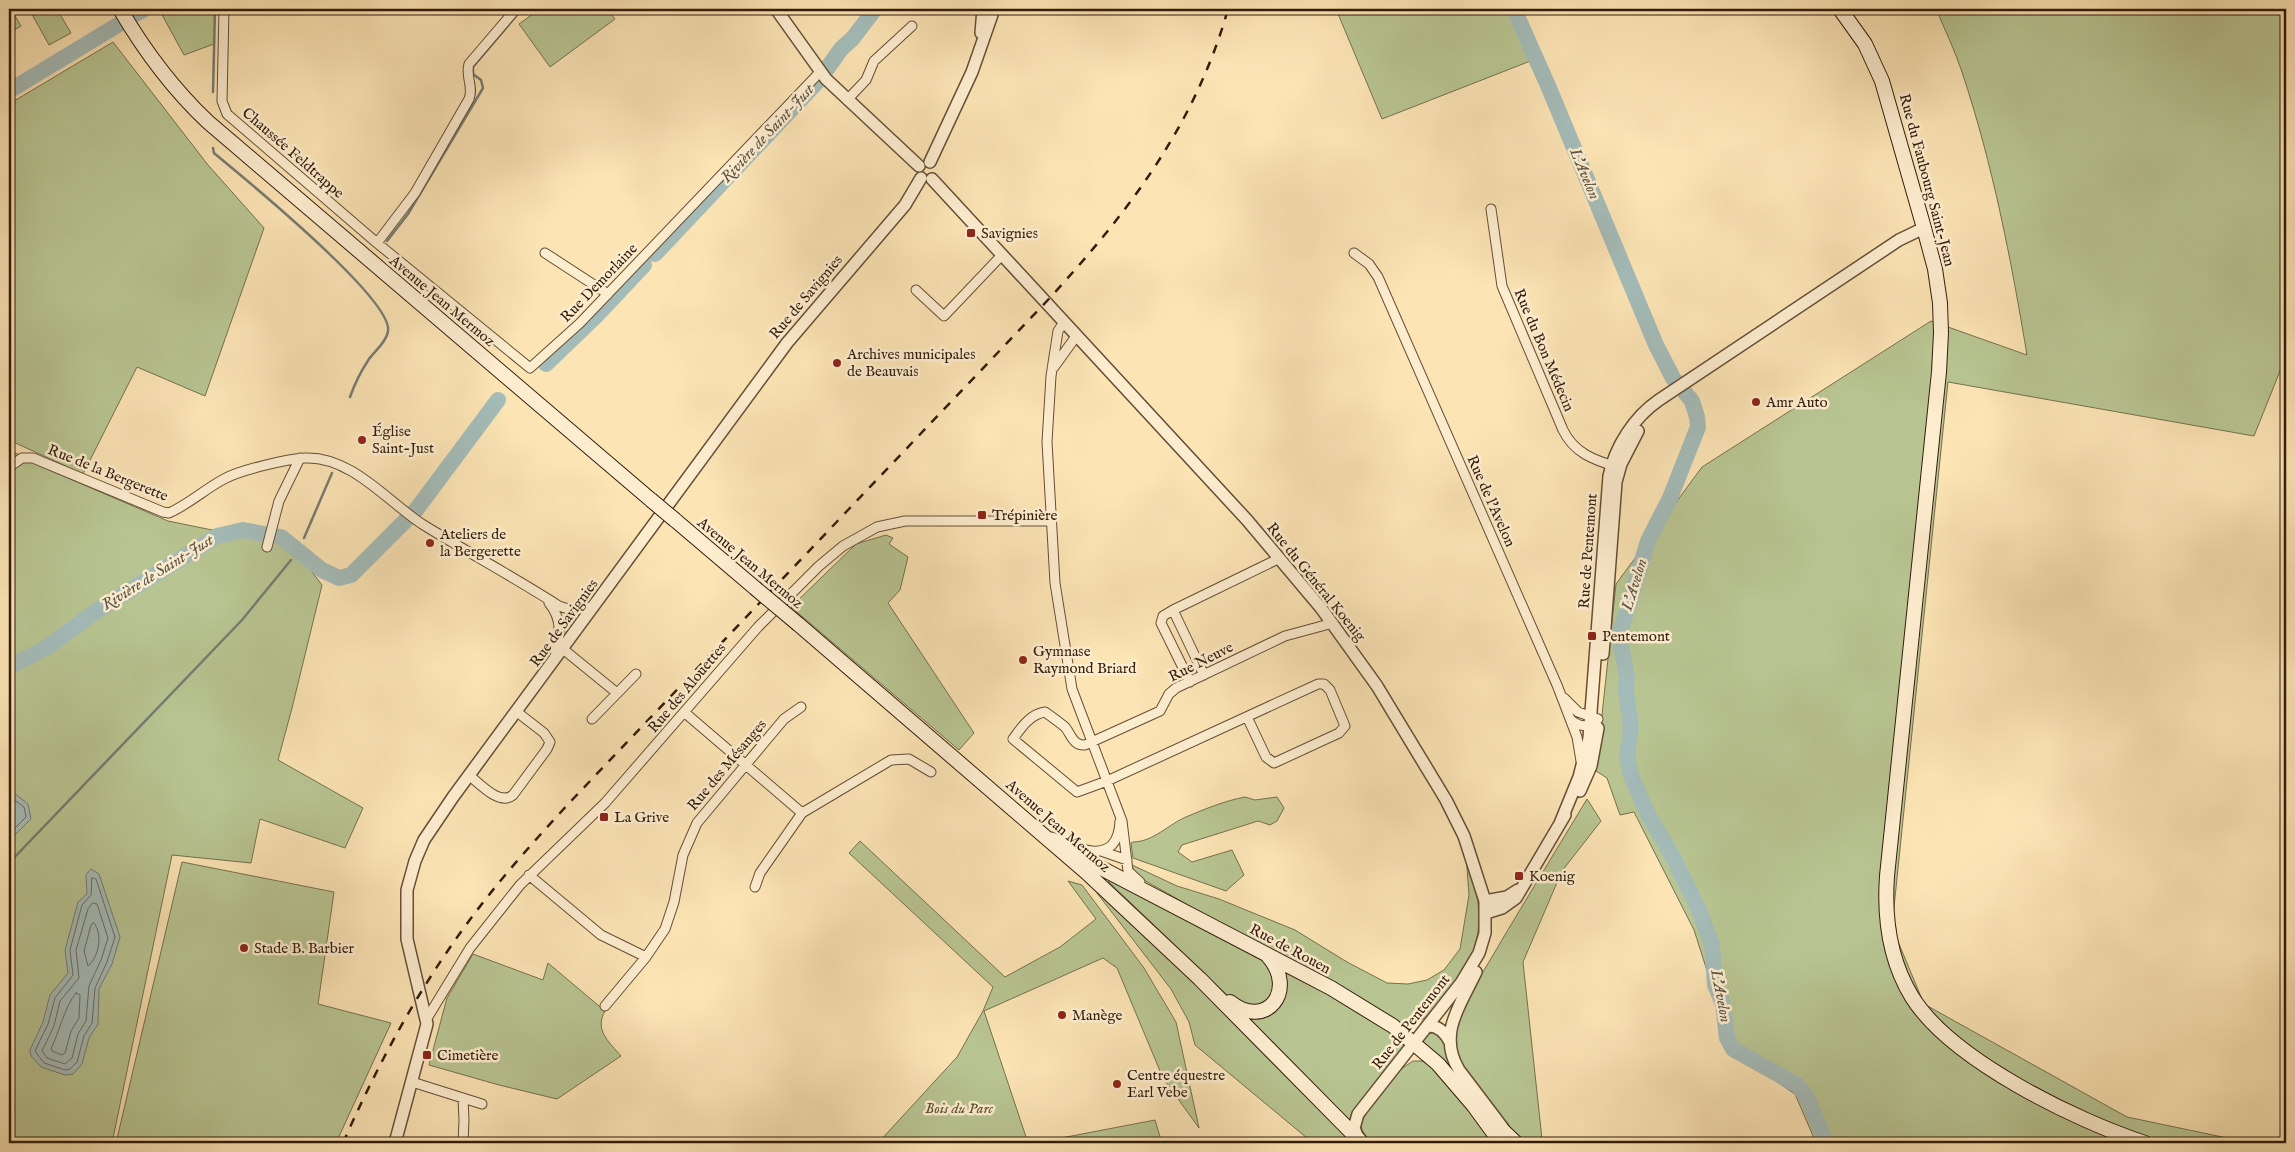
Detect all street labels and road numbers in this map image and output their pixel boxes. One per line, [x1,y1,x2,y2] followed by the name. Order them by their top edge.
[1895,92,1959,268] street label: Rue du Faubourg Saint-Jean
[238,103,348,203] street label: Chaussée Feldtrappe
[556,239,642,327] street label: Rue Demorlaine
[384,251,499,351] street label: Avenue Jean Mermoz
[765,251,847,343] street label: Rue de Savignies
[1510,286,1578,414] street label: Rue du Bon Médecin
[45,440,171,506] street label: Rue de la Bergerette
[1462,452,1520,550] street label: Rue de l'Avelon
[1574,493,1602,609] street label: Rue de Pentemont
[692,513,807,613] street label: Avenue Jean Mermoz
[1262,519,1370,646] street label: Rue du Général Koenig
[526,575,602,671] street label: Rue de Savignies
[1166,638,1237,686] street label: Rue Neuve
[644,639,730,737] street label: Rue des Alouettes
[683,715,771,815] street label: Rue des Mésanges
[1001,775,1114,877] street label: Avenue Jean Mermoz
[1246,920,1334,978] street label: Rue de Rouen
[1368,971,1454,1073] street label: Rue de Pentemont

